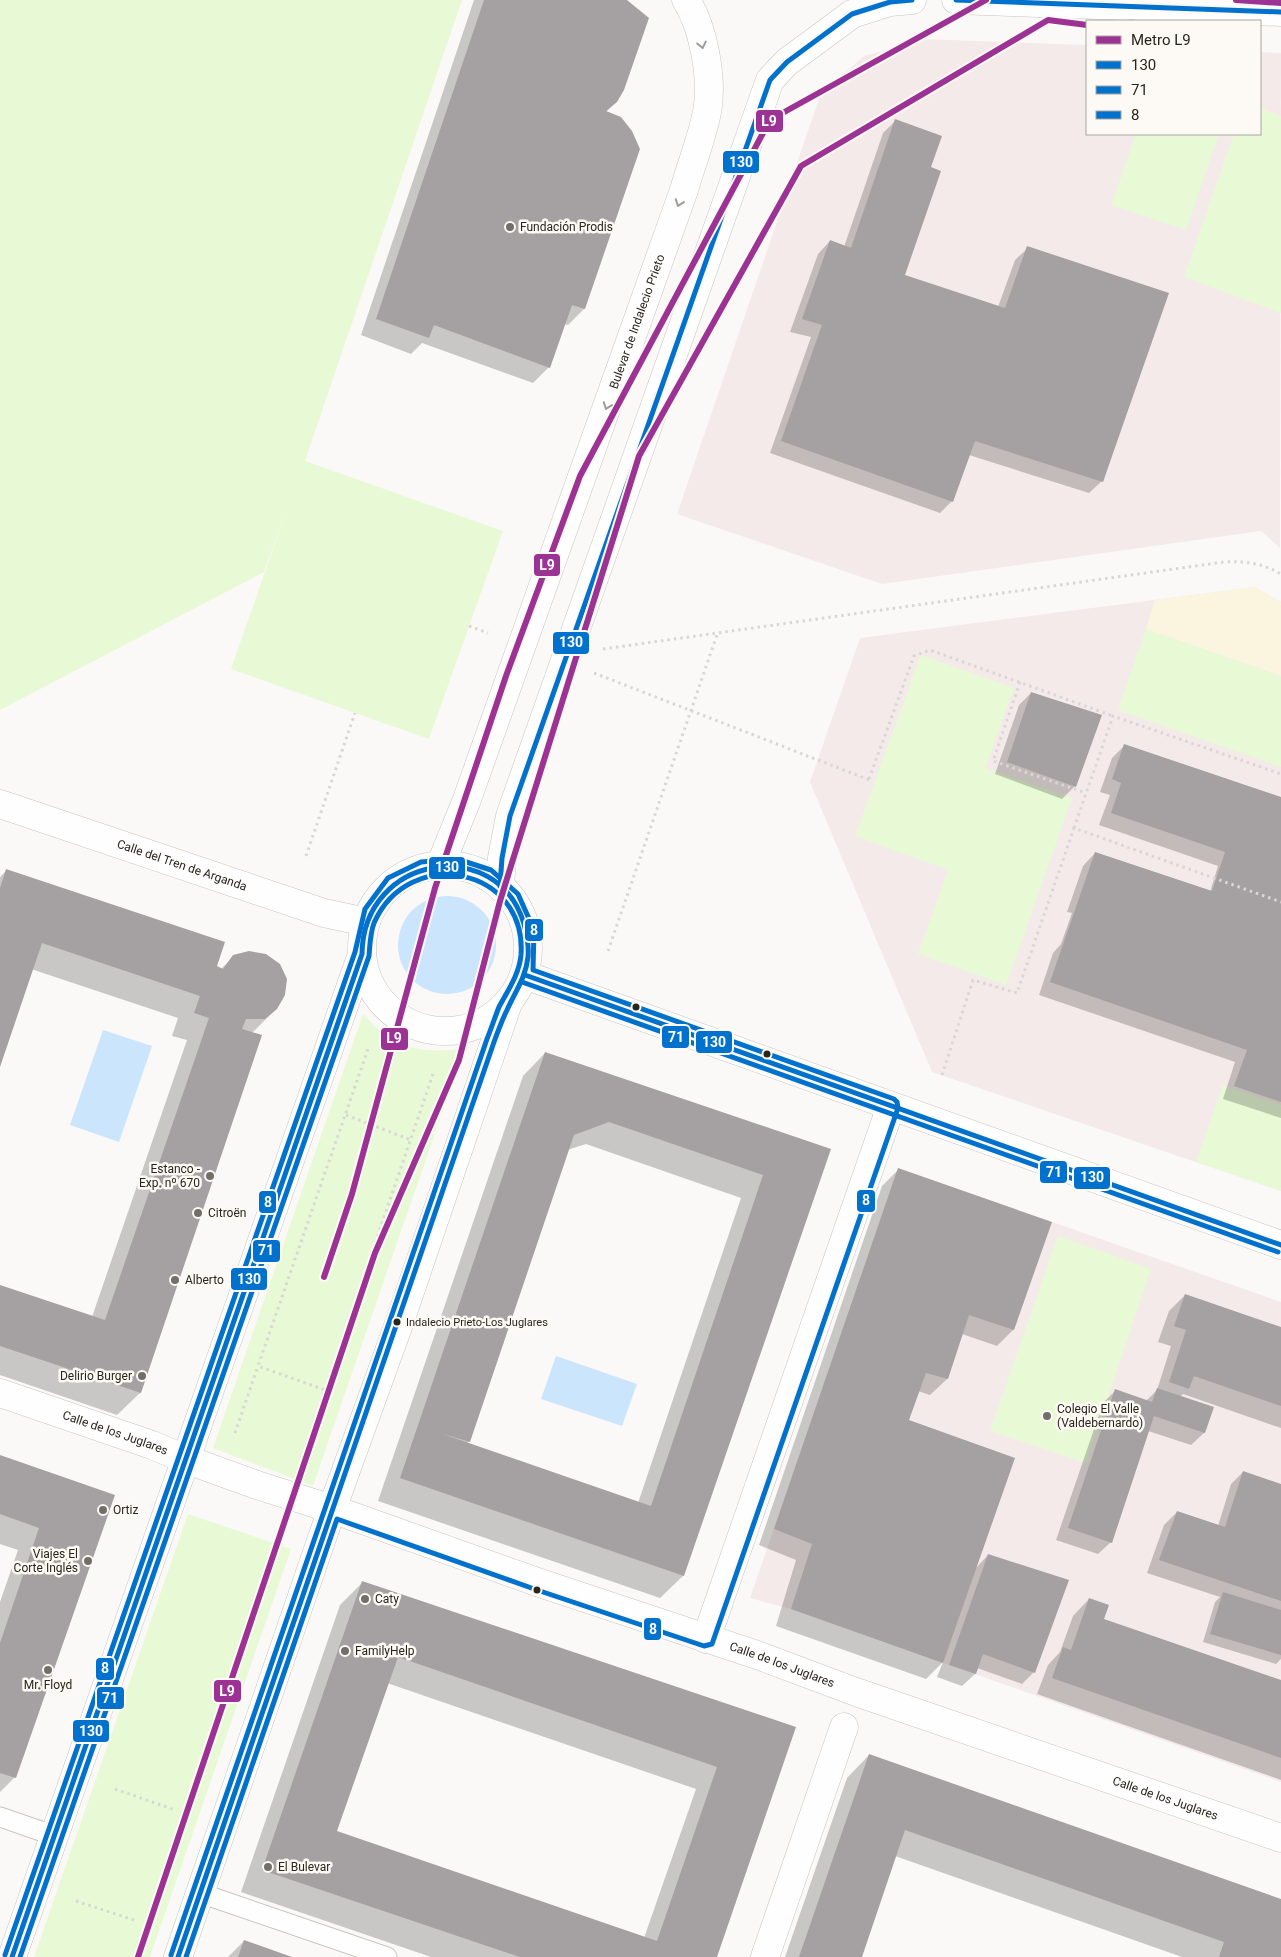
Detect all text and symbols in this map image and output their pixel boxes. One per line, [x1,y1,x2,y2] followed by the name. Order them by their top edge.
[1086,20,1261,135] legend
[1131,31,1191,49] text: Metro L9
[696,41,707,50] one-way arrow
[1131,56,1156,74] text: 130
[1131,81,1148,99] text: 71
[1131,106,1139,124] text: 8
[755,109,784,133] line badge: L9
[761,113,777,129] text: L9
[722,150,760,174] line badge: 130
[729,154,753,170] text: 130
[675,198,685,207] one-way arrow
[520,220,613,234] place label: Fundación Prodis
[504,221,516,233] marker: Fundación Prodis
[607,252,668,391] street label: Bulevar de Indalecio Prieto
[603,401,613,409] one-way arrow
[533,553,561,577] line badge: L9
[539,557,555,573] text: L9
[552,631,590,655] line badge: 130
[559,634,583,650] text: 130
[115,837,249,894] street label: Calle del Tren de Arganda
[428,856,466,880] line badge: 130
[435,859,459,875] text: 130
[524,918,544,942] line badge: 8
[530,922,538,938] text: 8
[631,1002,641,1012] unlabelled marker
[661,1025,690,1049] line badge: 71
[380,1027,409,1051] line badge: L9
[668,1029,684,1045] text: 71
[386,1030,402,1046] text: L9
[695,1030,733,1054] line badge: 130
[702,1034,726,1050] text: 130
[762,1049,772,1059] unlabelled marker
[1039,1160,1068,1184] line badge: 71
[139,1162,201,1190] place label: Estanco - Exp. nº 670
[1046,1164,1062,1180] text: 71
[1073,1166,1111,1190] line badge: 130
[1080,1169,1104,1185] text: 130
[204,1170,216,1182] marker: Estanco - Exp. nº 670
[856,1189,876,1213] line badge: 8
[258,1190,277,1214] line badge: 8
[862,1192,870,1208] text: 8
[264,1194,272,1210] text: 8
[208,1206,246,1220] place label: Citroën
[192,1207,204,1219] marker: Citroën
[252,1239,281,1263] line badge: 71
[258,1242,274,1258] text: 71
[230,1267,268,1291] line badge: 130
[237,1271,261,1287] text: 130
[185,1273,224,1287] place label: Alberto
[169,1274,181,1286] marker: Alberto
[406,1316,548,1329] place label: Indalecio Prieto-Los Juglares
[392,1317,402,1327] marker: Indalecio Prieto-Los Juglares
[60,1369,132,1383] place label: Delirio Burger
[136,1370,148,1382] marker: Delirio Burger
[1057,1402,1143,1430] place label: Colegio El Valle (Valdebernardo)
[61,1408,170,1458] street label: Calle de los Juglares
[1041,1410,1053,1422] marker: Colegio El Valle (Valdebernardo)
[113,1503,138,1517] place label: Ortiz
[97,1504,109,1516] marker: Ortiz
[14,1547,78,1575] place label: Viajes El Corte Inglés
[82,1555,94,1567] marker: Viajes El Corte Inglés
[532,1585,542,1595] unlabelled marker
[375,1592,399,1606] place label: Caty
[359,1593,371,1605] marker: Caty
[643,1617,662,1641] line badge: 8
[649,1621,657,1637] text: 8
[728,1639,836,1690] street label: Calle de los Juglares
[355,1644,415,1658] place label: FamilyHelp
[339,1645,351,1657] marker: FamilyHelp
[95,1657,115,1681] line badge: 8
[101,1660,109,1676] text: 8
[42,1664,54,1676] marker: Mr. Floyd
[24,1678,72,1692] place label: Mr. Floyd
[213,1679,242,1703] line badge: L9
[219,1683,235,1699] text: L9
[96,1686,125,1710] line badge: 71
[102,1690,118,1706] text: 71
[72,1719,110,1743] line badge: 130
[79,1723,103,1739] text: 130
[1111,1774,1220,1823] street label: Calle de los Juglares
[278,1860,330,1874] place label: El Bulevar
[262,1861,274,1873] marker: El Bulevar

